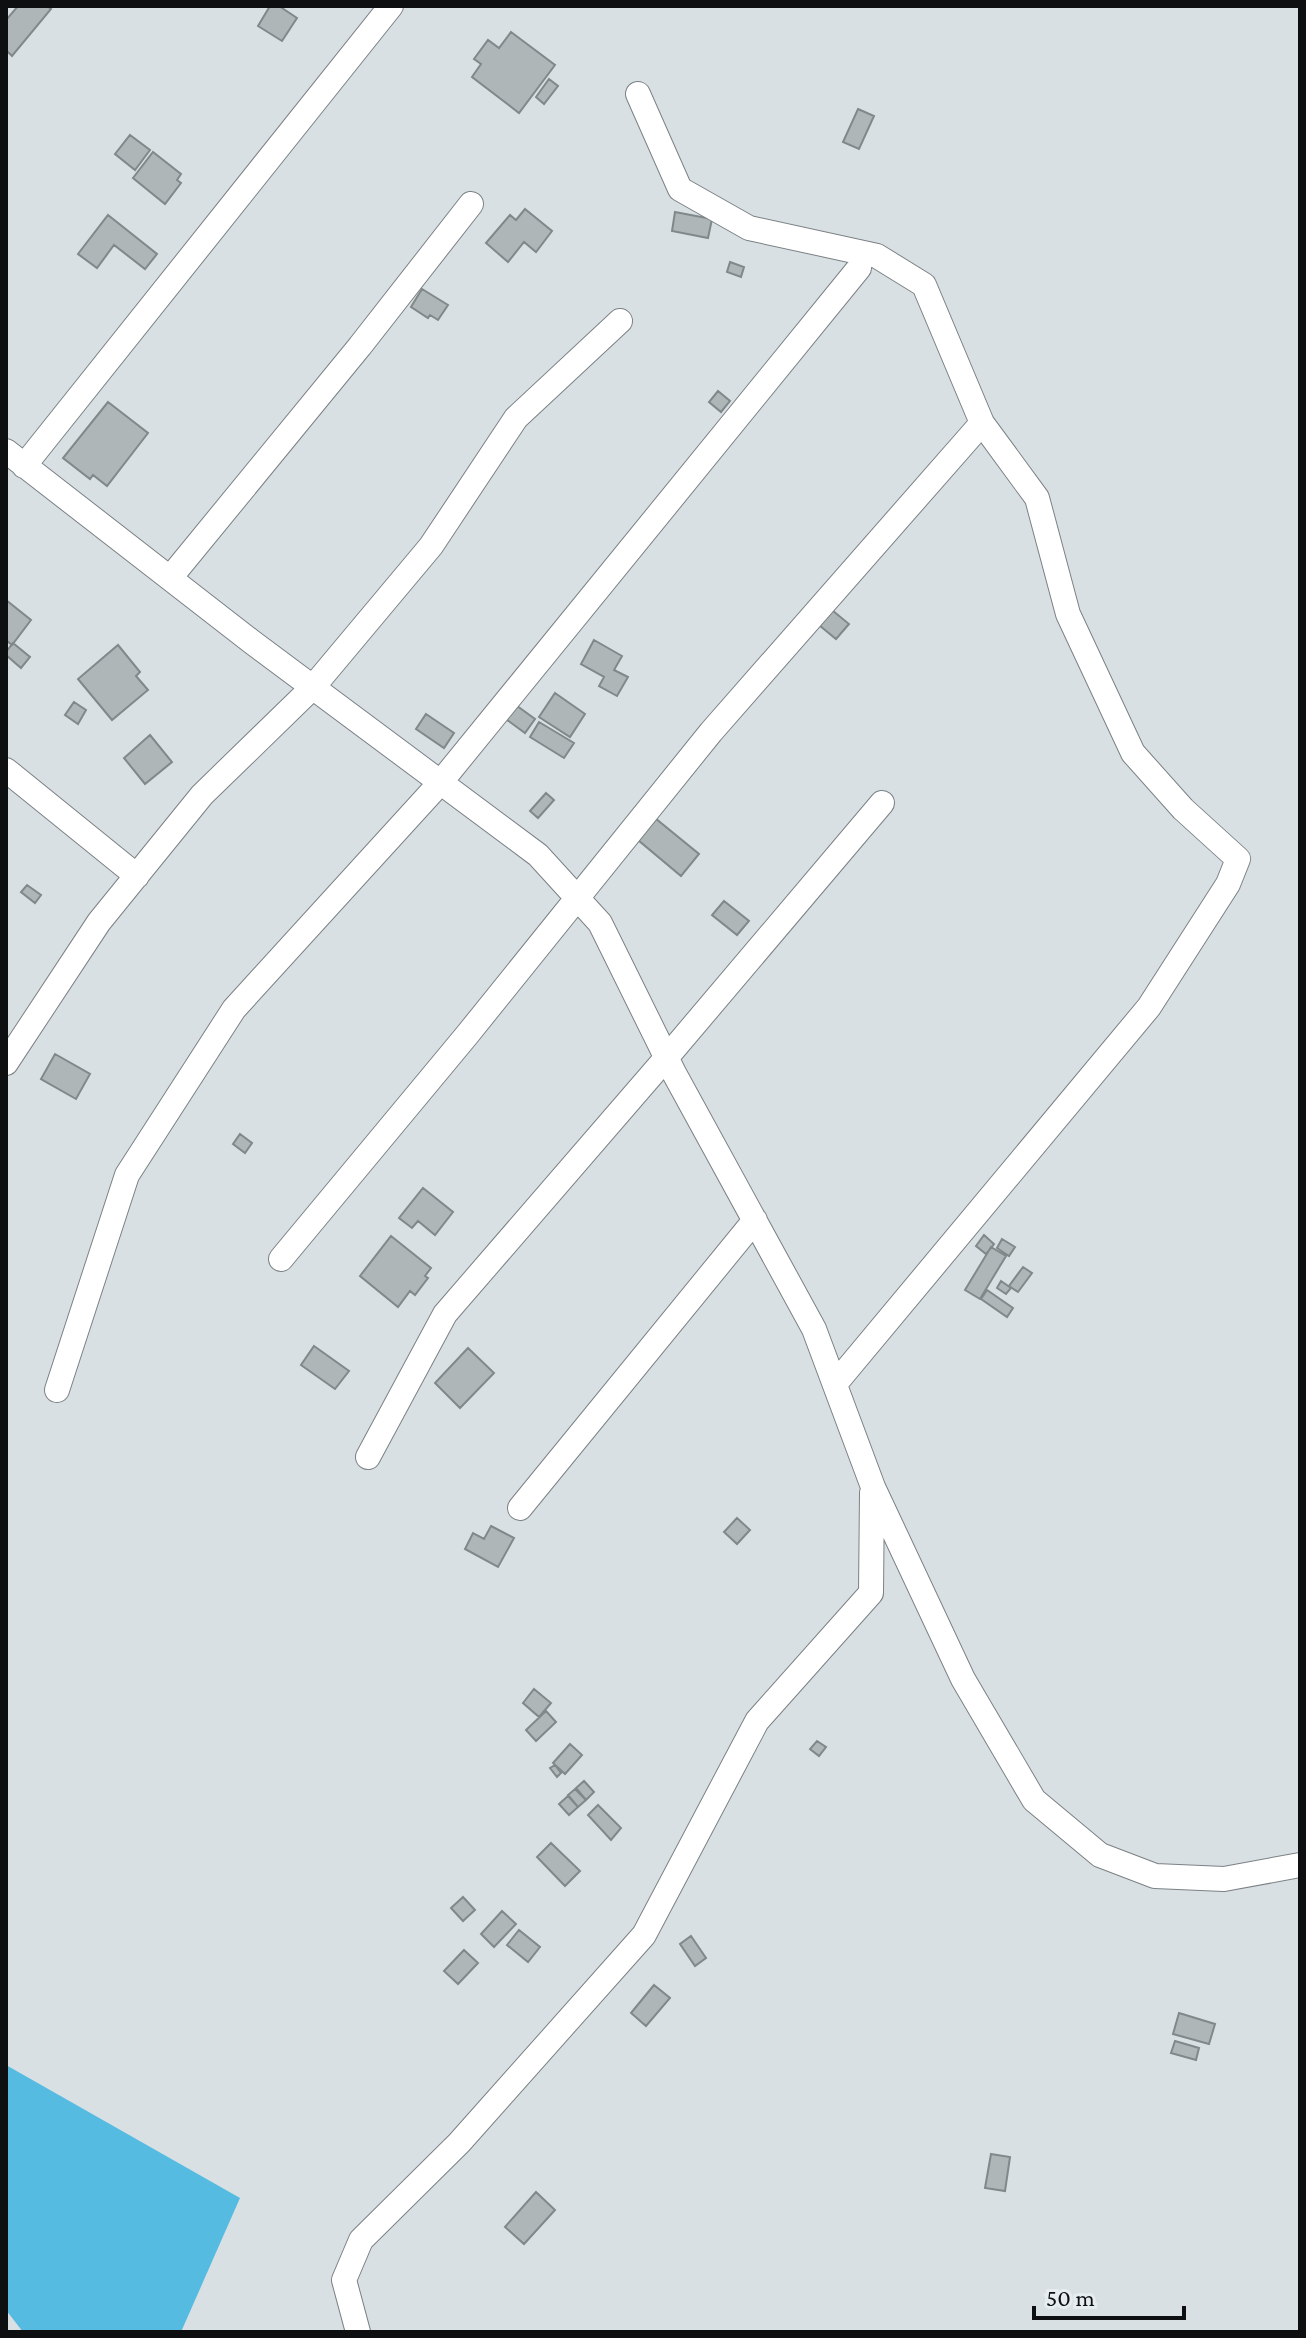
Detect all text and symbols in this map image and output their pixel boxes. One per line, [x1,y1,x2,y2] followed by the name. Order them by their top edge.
[1034,2270,1184,2320] scale bar
[1046,2284,1095,2311] text: 50 m

